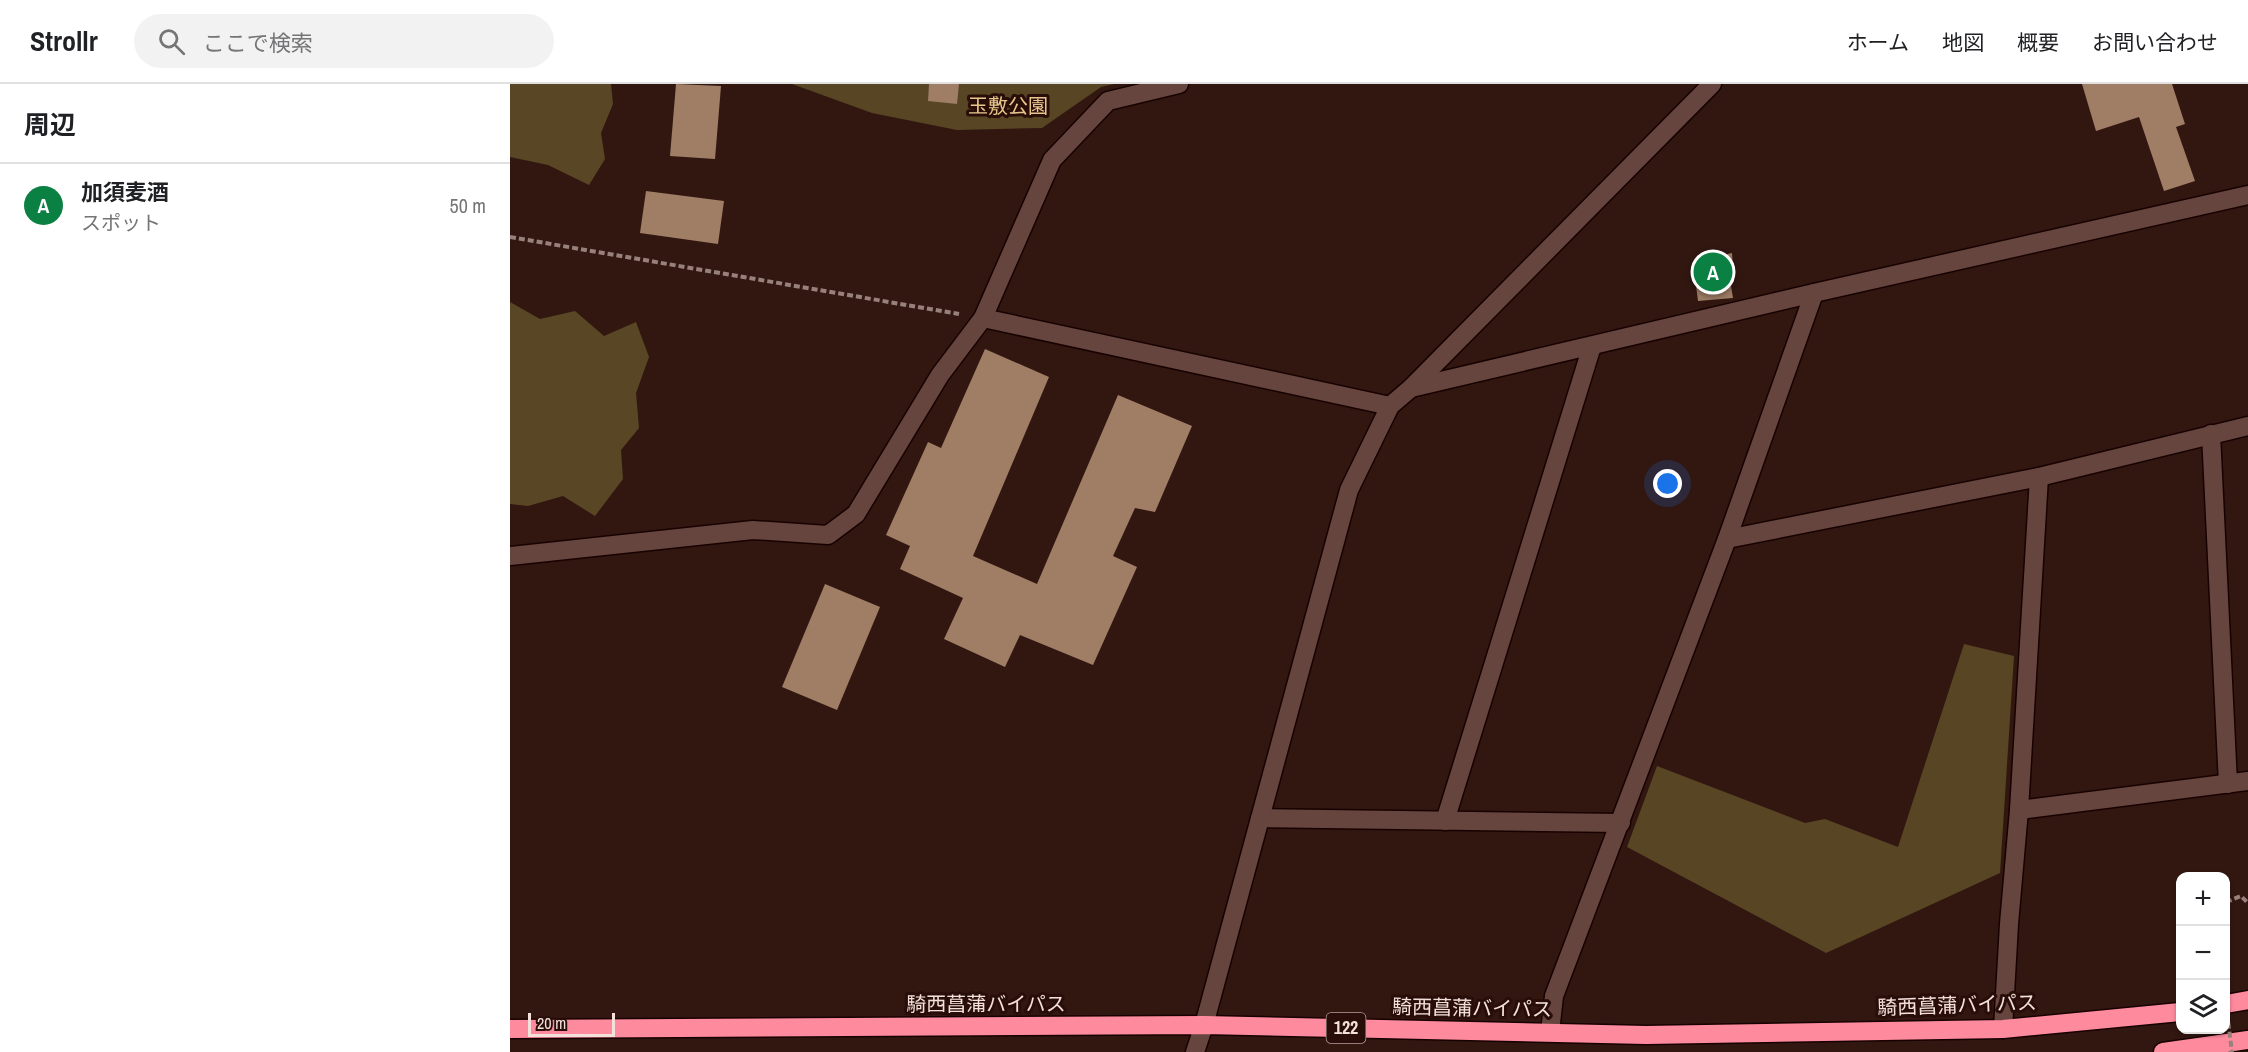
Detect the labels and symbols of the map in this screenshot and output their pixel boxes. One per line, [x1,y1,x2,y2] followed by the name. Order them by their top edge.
[968,92,1048,119] park label: 玉敷公園
[1694,250,1732,294] pin: A
[1653,469,1682,498] your location
[1877,988,2037,1021] street label: 騎西菖蒲バイパス
[906,990,1066,1017] street label: 騎西菖蒲バイパス
[1392,993,1552,1022] street label: 騎西菖蒲バイパス
[528,1010,615,1038] scale bar
[1326,1013,1366,1043] road number: 122

